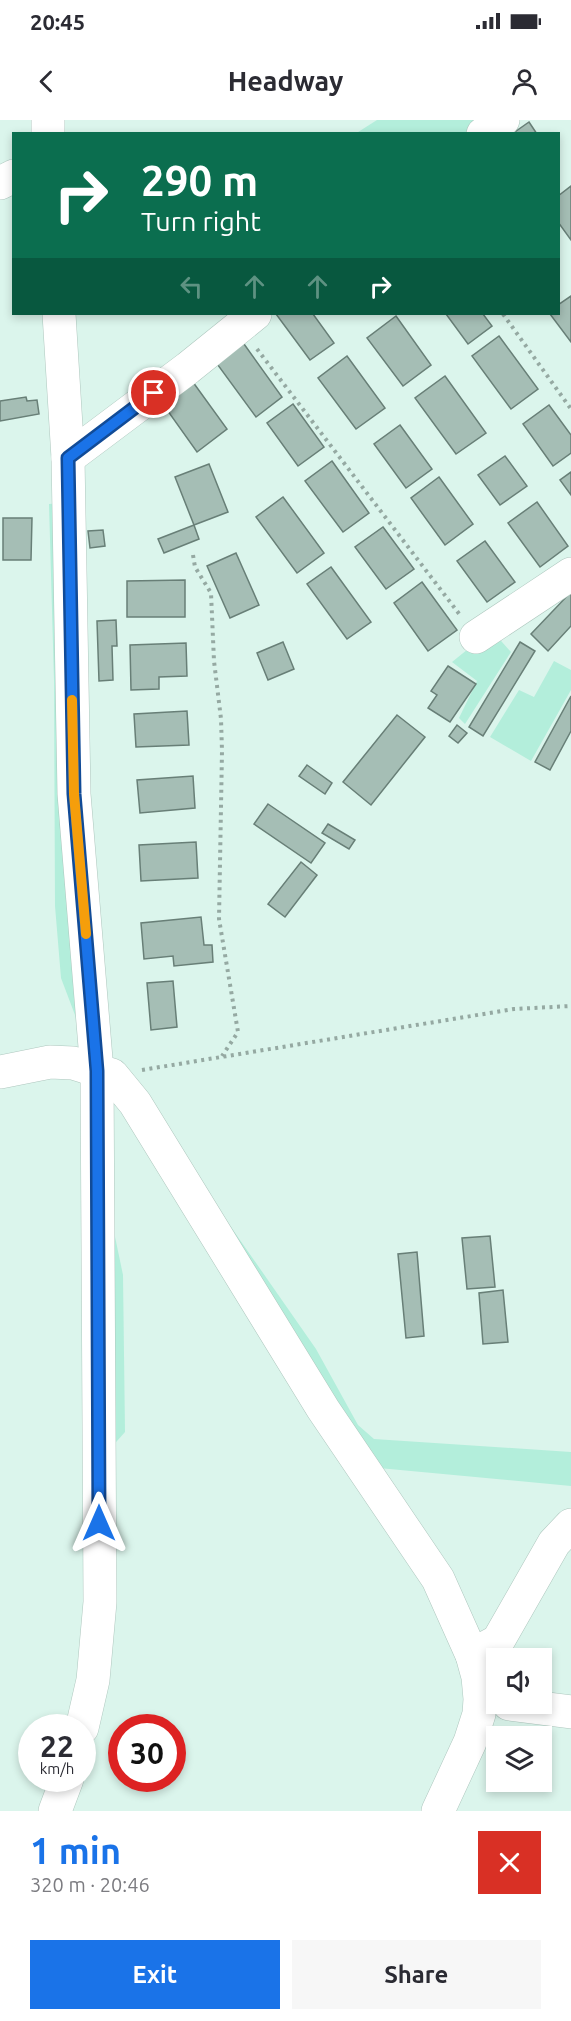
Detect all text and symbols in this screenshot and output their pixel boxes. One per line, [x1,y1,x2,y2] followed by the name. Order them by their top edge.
[30,9,85,34] text: 20:45
[30,65,63,98] icon: back
[508,65,541,98] icon: person
[228,66,343,96] text: Headway
[42,156,120,234] icon: right
[141,157,258,204] text: 290 m
[141,206,261,236] text: Turn right
[175,270,208,303] icon: left
[238,270,271,303] icon: ahead
[301,270,334,303] icon: ahead
[364,270,397,303] icon: right
[128,367,179,418] pin
[137,376,170,409] icon: arrive
[67,1491,131,1555] position arrow
[486,1648,552,1792] map controls
[486,1648,552,1714] button: sound
[108,1714,186,1792] speed limit sign: 30
[486,1726,552,1792] button: layers
[40,1729,74,1763] text: 22
[40,1760,74,1777] text: km/h
[30,1830,121,1871] text: 1 min
[478,1831,541,1894] button: close
[30,1873,150,1896] text: 320 m · 20:46
[30,1940,280,2009] button: Exit
[292,1940,541,2009] button: Share

